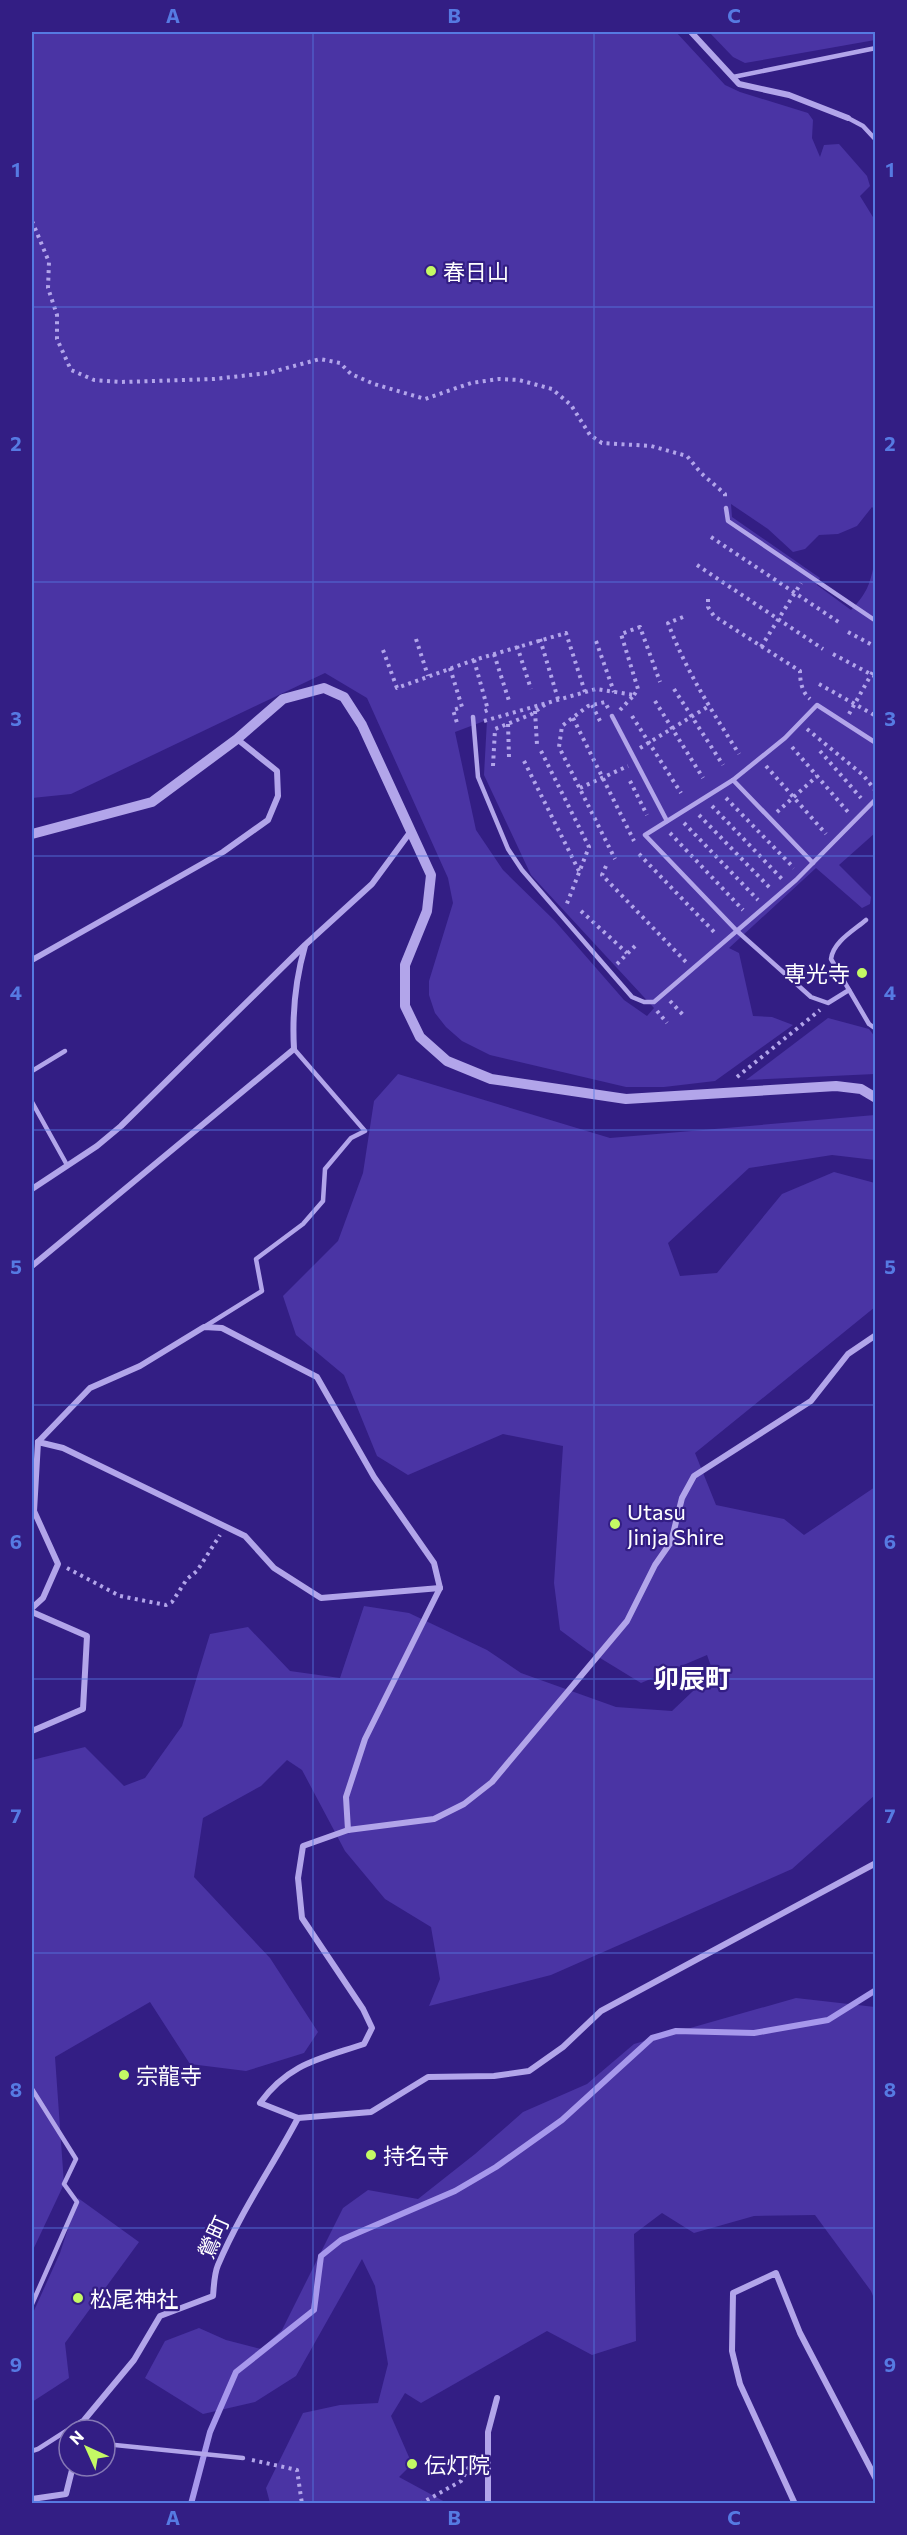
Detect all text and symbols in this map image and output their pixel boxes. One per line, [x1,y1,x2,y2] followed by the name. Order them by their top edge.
[166,3,180,27] text: A
[447,3,461,27] text: B
[727,3,741,27] text: C
[11,157,21,181] text: 1
[885,157,895,181] text: 1
[443,258,509,285] place label: 春日山
[424,264,438,278] marker: 春日山
[10,431,22,455] text: 2
[884,431,896,455] text: 2
[10,706,22,730] text: 3
[884,706,896,730] text: 3
[784,960,850,987] place label: 専光寺
[855,966,869,980] marker: 専光寺
[10,980,22,1004] text: 4
[884,980,896,1004] text: 4
[10,1254,22,1278] text: 5
[884,1254,896,1278] text: 5
[627,1498,724,1550] place label: Utasu Jinja Shire
[608,1517,622,1531] marker: Utasu Jinja Shire
[10,1529,22,1553] text: 6
[884,1529,896,1553] text: 6
[653,1662,731,1693] district label: 卯辰町
[11,1803,22,1827] text: 7
[885,1803,896,1827] text: 7
[136,2062,202,2089] place label: 宗龍寺
[117,2068,131,2082] marker: 宗龍寺
[10,2077,22,2101] text: 8
[884,2077,896,2101] text: 8
[383,2142,449,2169] place label: 持名寺
[364,2148,378,2162] marker: 持名寺
[192,2211,234,2263] street label: 鶯町
[90,2285,178,2312] place label: 松尾神社
[71,2291,85,2305] marker: 松尾神社
[10,2352,22,2376] text: 9
[884,2352,896,2376] text: 9
[57,2418,117,2478] north arrow
[65,2426,87,2448] text: N
[424,2451,490,2478] place label: 伝灯院
[405,2457,419,2471] marker: 伝灯院
[166,2505,180,2529] text: A
[447,2505,461,2529] text: B
[727,2505,741,2529] text: C

